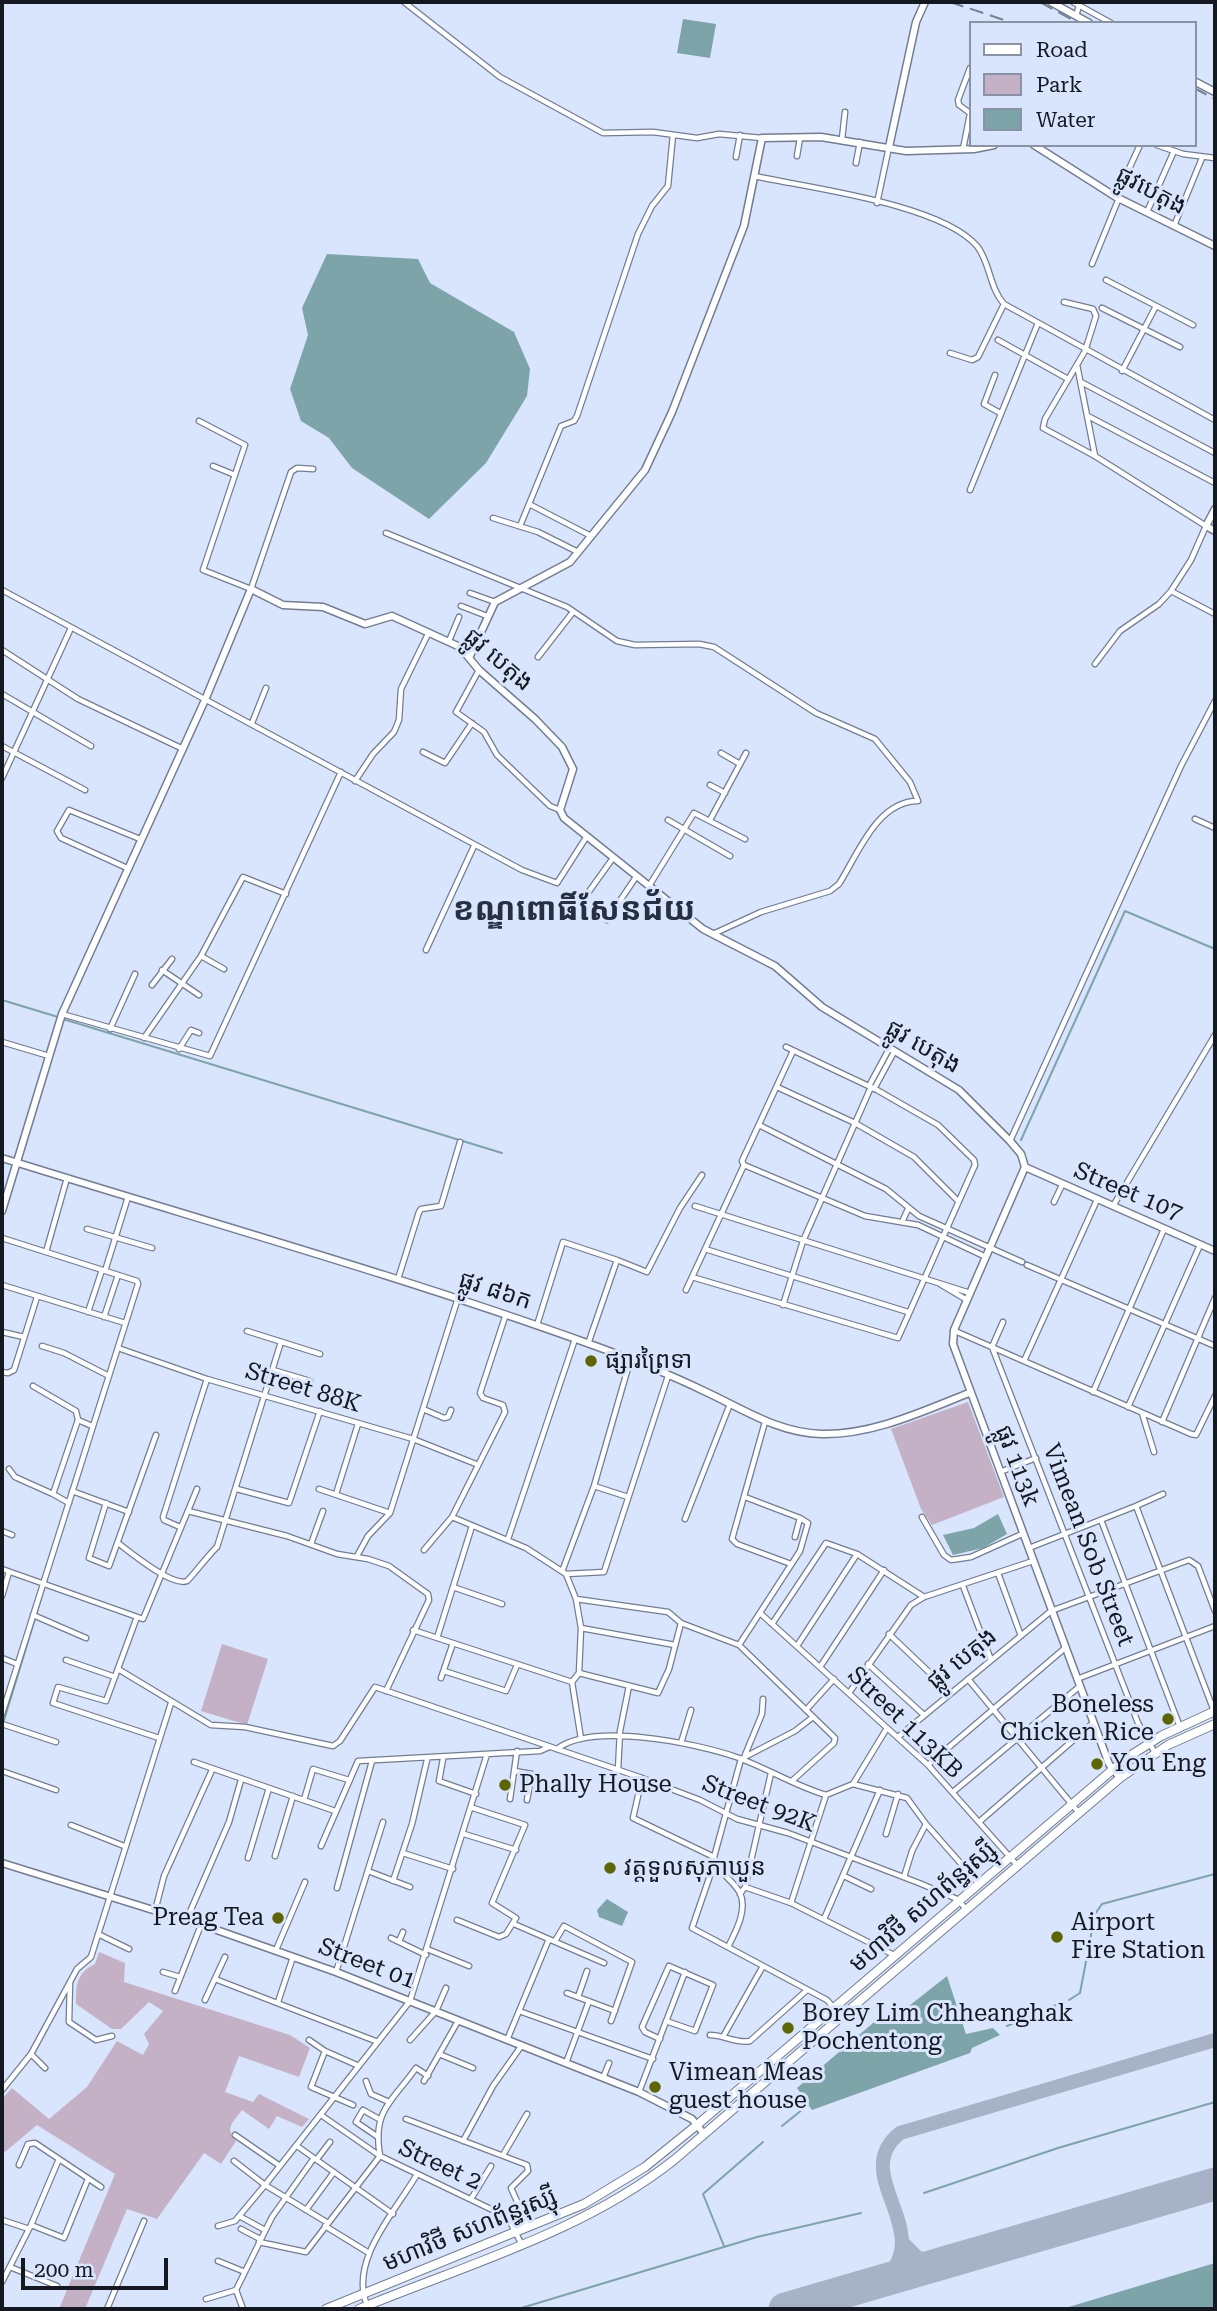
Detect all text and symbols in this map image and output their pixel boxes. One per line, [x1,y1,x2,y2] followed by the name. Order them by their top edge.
[968,21,1196,147] legend
[1036,38,1088,62] text: Road
[1036,73,1082,97] text: Park
[1036,108,1095,132] text: Water
[1111,161,1191,221] street label: ផ្លូវបេតុង
[458,622,538,698] street label: ផ្លូវ បេតុង
[453,892,695,930] district label: ខណ្ឌពោធិ៍សែនជ័យ
[880,1014,966,1080] street label: ផ្លូវ បេតុង
[1069,1156,1187,1228] street label: Street 107
[455,1266,535,1316] street label: ផ្លូវ ៨៦ក
[605,1347,692,1375] place label: ផ្សារព្រៃទា
[583,1353,599,1369] marker: ផ្សារព្រៃទា
[242,1357,364,1419] street label: Street 88K
[988,1421,1046,1511] street label: ផ្លូវ 113k
[1036,1440,1140,1650] street label: Vimean Sob Street
[921,1622,1003,1696] street label: ផ្លូវ បេតុង
[841,1661,969,1785] street label: Street 113KB
[1000,1691,1154,1747] place label: Boneless Chicken Rice
[1160,1711,1176,1727] marker: Boneless Chicken Rice
[1111,1750,1206,1778] place label: You Eng
[1089,1756,1105,1772] marker: You Eng
[698,1769,820,1839] street label: Street 92K
[519,1771,672,1799] place label: Phally House
[497,1777,513,1793] marker: Phally House
[844,1835,1002,1979] street label: មហាវិថី សហព័ន្ធរុស្ស៊ី
[624,1854,766,1882] place label: វត្តទួលសុភាឃួន
[602,1860,618,1876] marker: វត្តទួលសុភាឃួន
[153,1904,264,1932] place label: Preag Tea
[1071,1909,1205,1965] place label: Airport Fire Station
[270,1910,286,1926] marker: Preag Tea
[1049,1929,1065,1945] marker: Airport Fire Station
[314,1932,420,1996] street label: Street 01
[802,2000,1073,2056] place label: Borey Lim Chheanghak Pochentong
[780,2020,796,2036] marker: Borey Lim Chheanghak Pochentong
[669,2059,823,2115] place label: Vimean Meas guest house
[647,2079,663,2095] marker: Vimean Meas guest house
[394,2133,486,2197] street label: Street 2
[379,2182,561,2278] street label: មហាវិថី សហព័ន្ធរុស្ស៊ី
[24,2244,172,2288] scale bar
[34,2258,94,2282] text: 200 m

